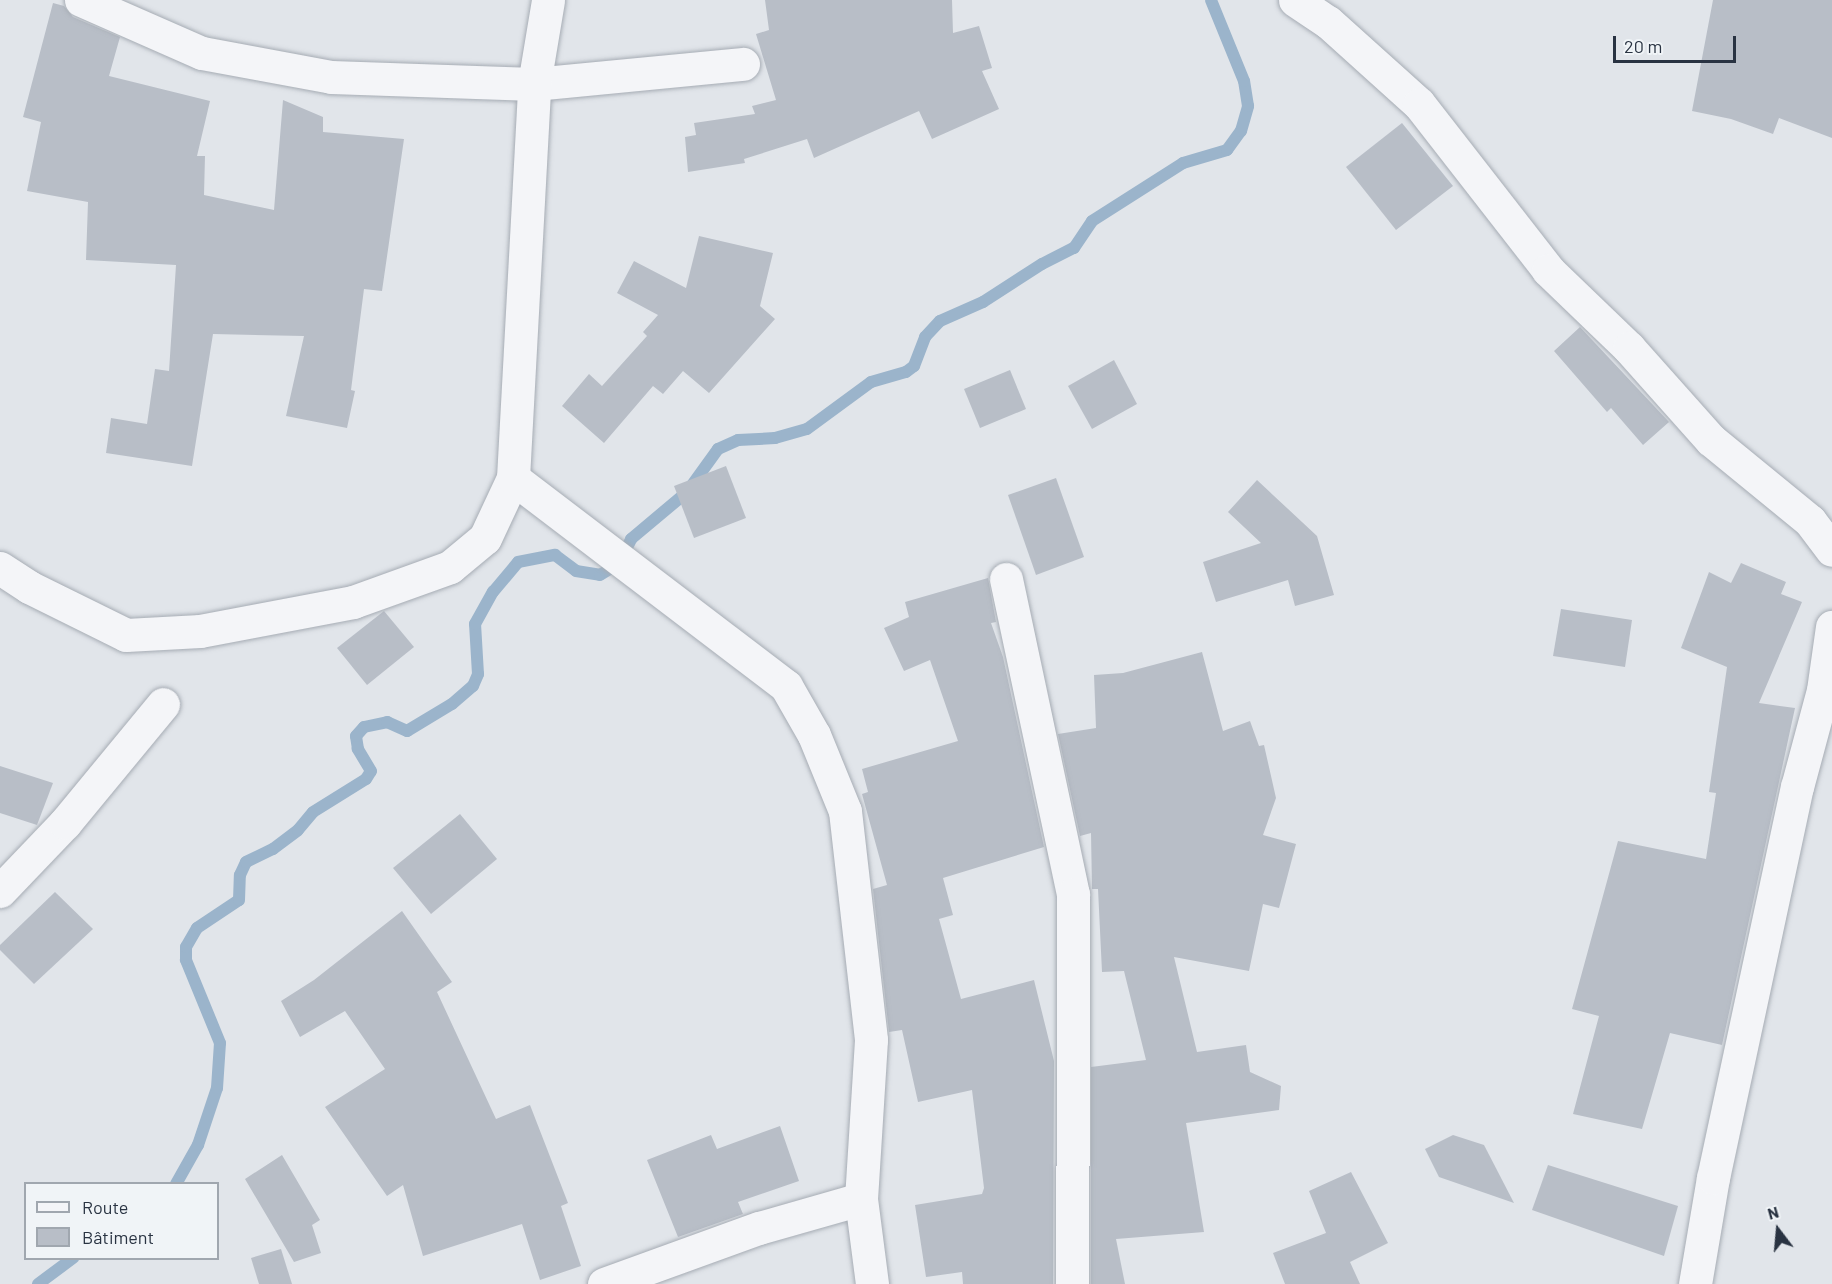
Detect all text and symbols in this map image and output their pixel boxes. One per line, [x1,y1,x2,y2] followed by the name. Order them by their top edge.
[1616,24,1739,62] scale bar
[1624,35,1662,57] text: 20 m
[24,1182,219,1260] legend
[82,1196,128,1218] text: Route
[1748,1200,1808,1260] north arrow
[1765,1202,1781,1223] text: N
[82,1226,154,1248] text: Bâtiment

